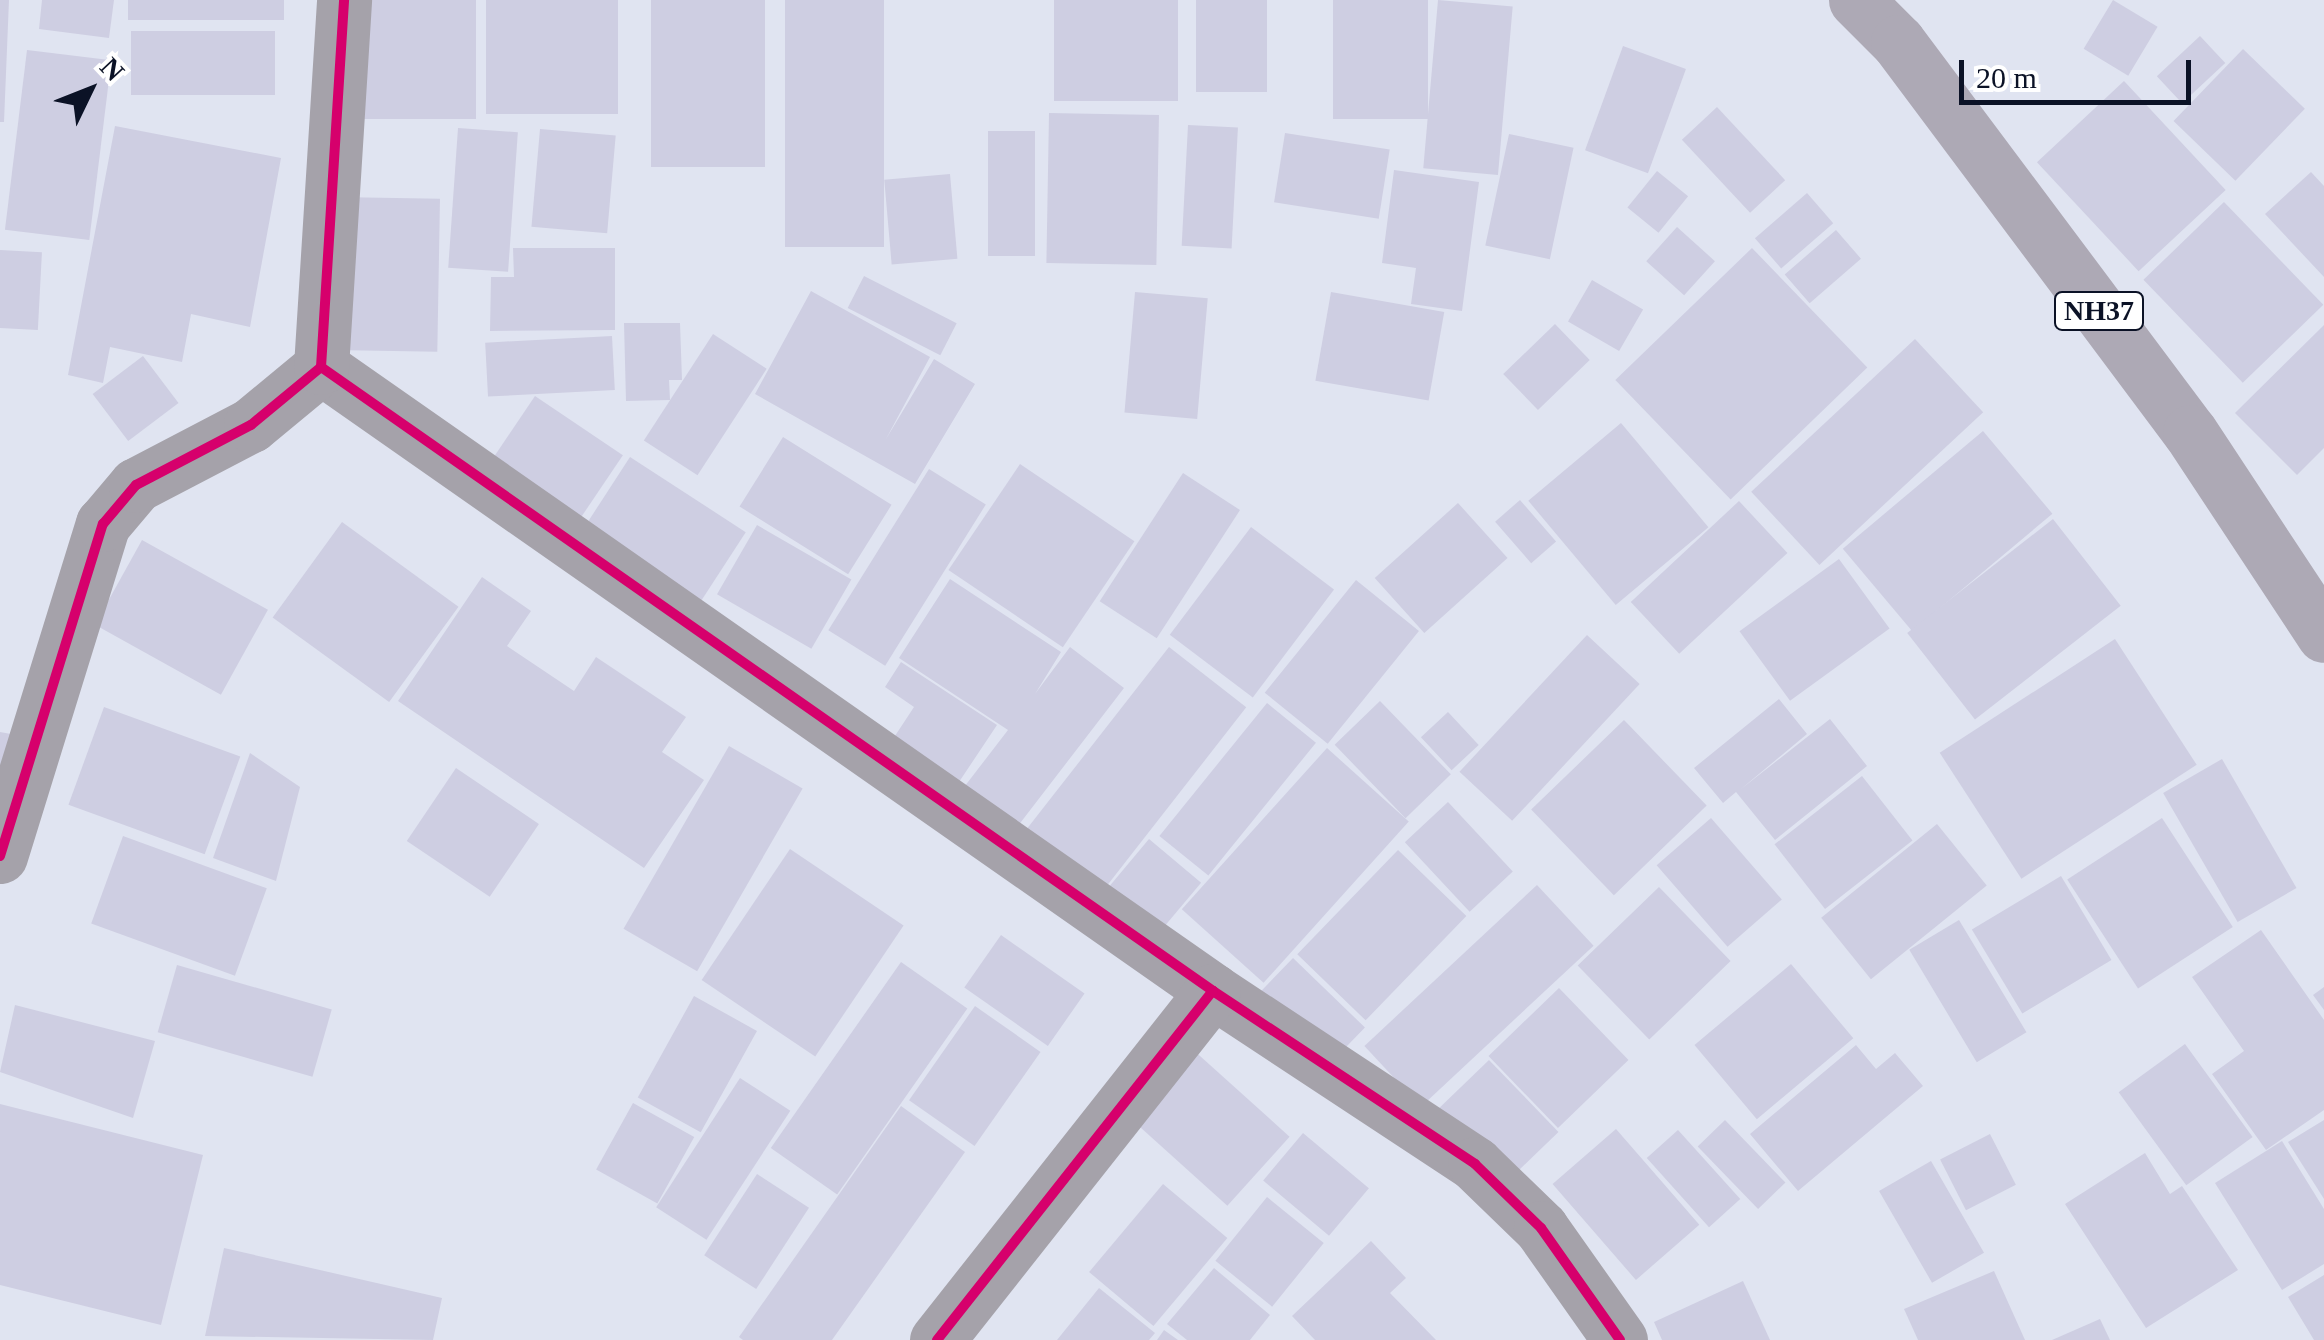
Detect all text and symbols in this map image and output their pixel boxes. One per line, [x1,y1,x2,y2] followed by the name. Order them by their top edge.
[40,40,140,140] north arrow
[1964,40,2196,102] scale bar
[94,51,131,87] text: N
[1976,61,2037,94] text: 20 m
[2054,288,2144,334] road number: NH37

